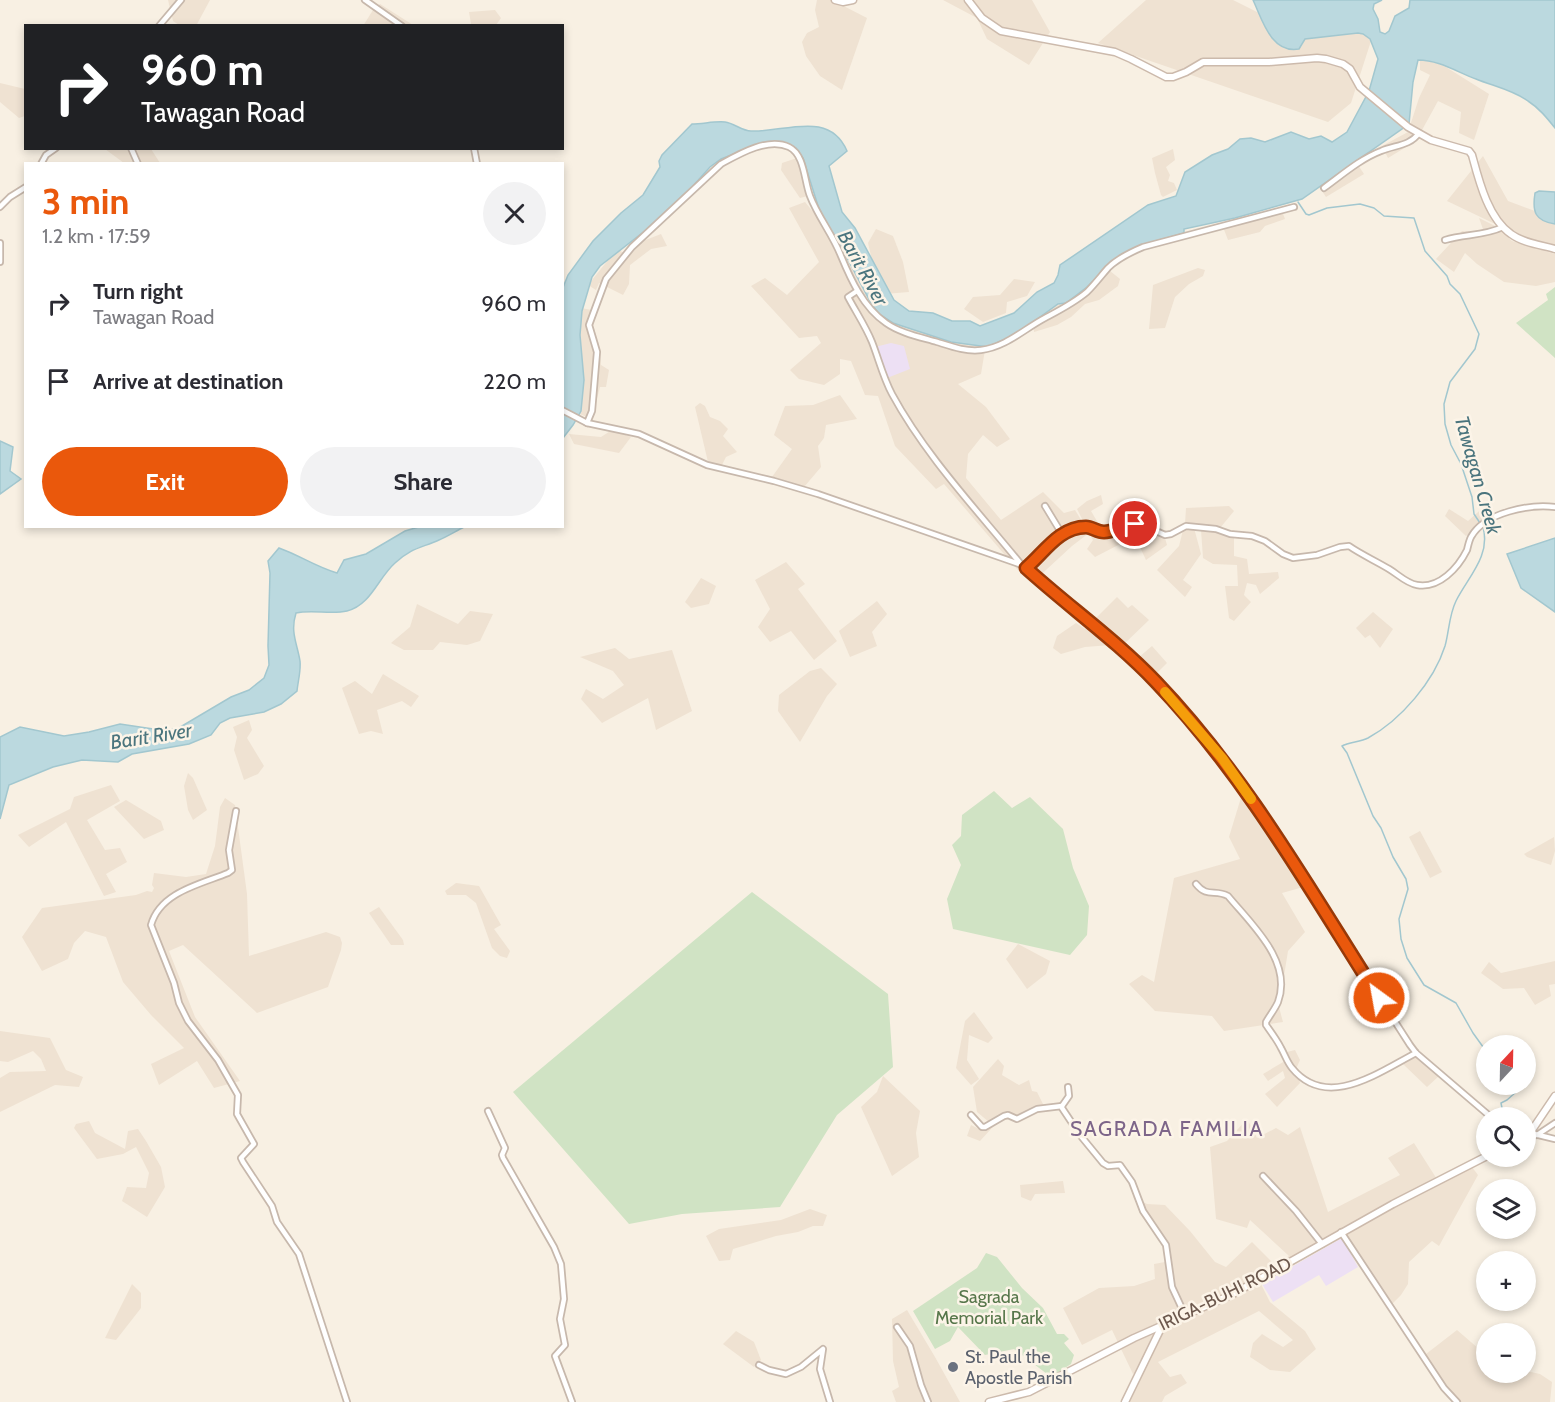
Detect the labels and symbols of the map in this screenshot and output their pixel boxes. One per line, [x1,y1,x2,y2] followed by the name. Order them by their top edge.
[833,226,894,310] water label: Barit River
[1450,413,1507,538] water label: Tawagan Creek
[1109,498,1160,549] pin
[109,718,194,754] water label: Barit River
[1347,966,1411,1030] position arrow
[1476,1035,1536,1095] north arrow
[1070,1116,1264,1141] district label: SAGRADA FAMILIA
[1155,1252,1295,1336] street label: IRIGA-BUHI ROAD
[935,1286,1044,1329] park label: Sagrada Memorial Park
[965,1346,1072,1389] place label: St. Paul the Apostle Parish
[946,1360,960,1374] marker: St. Paul the Apostle Parish

